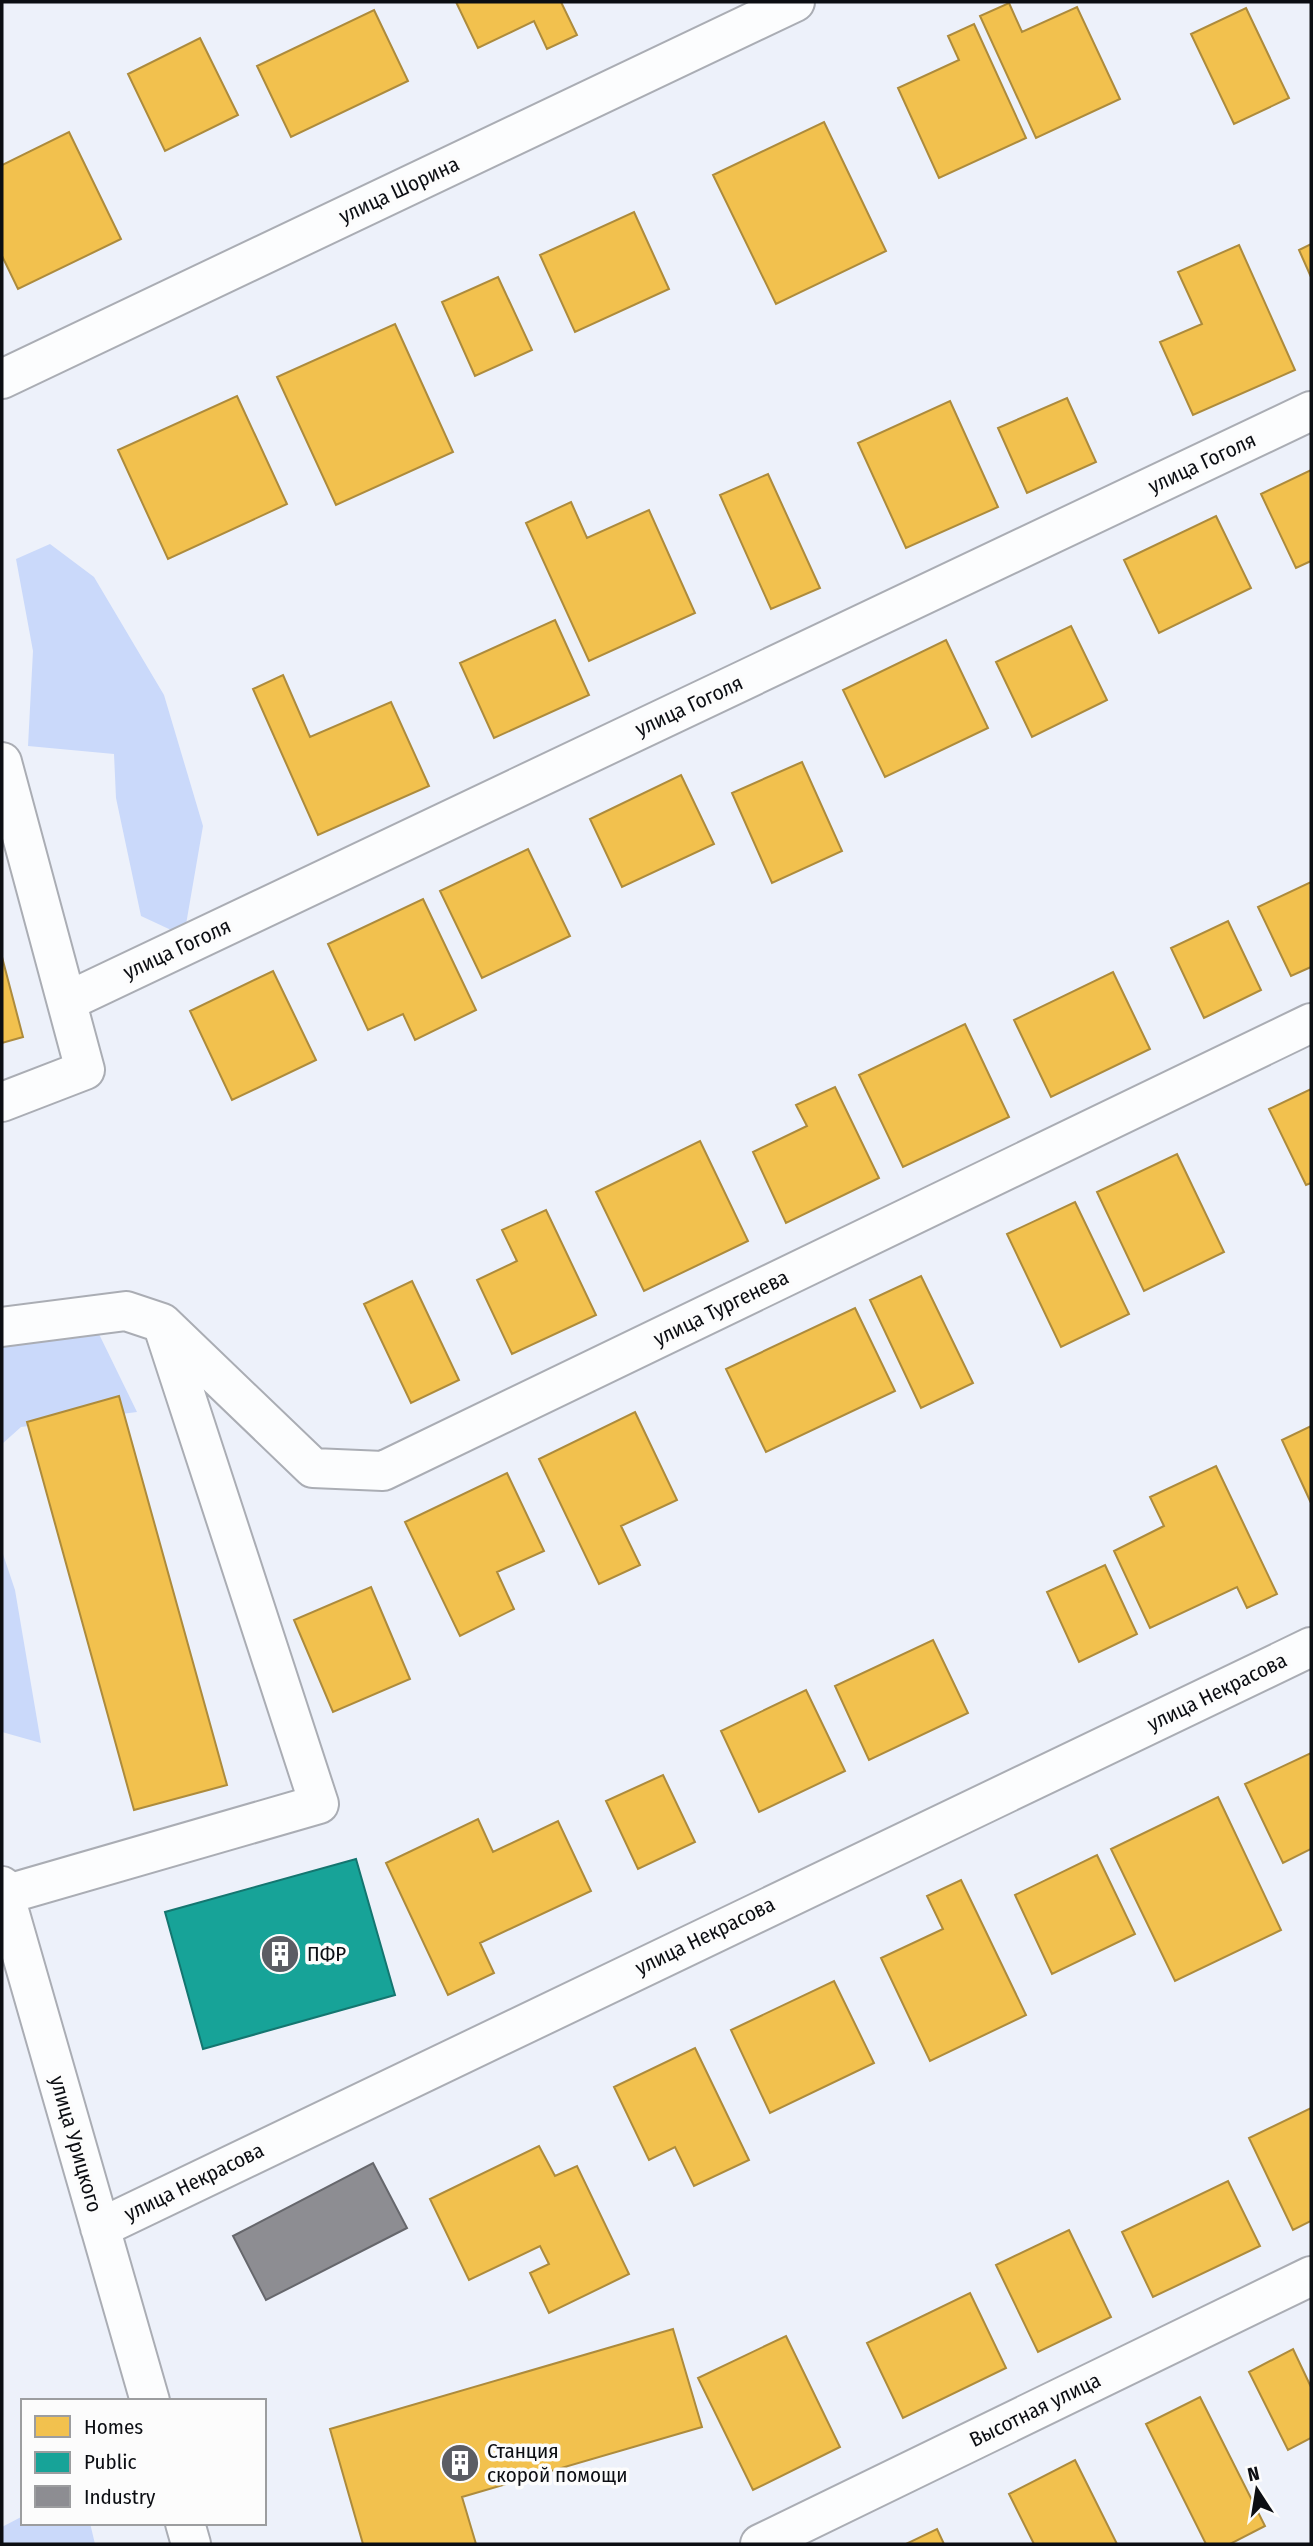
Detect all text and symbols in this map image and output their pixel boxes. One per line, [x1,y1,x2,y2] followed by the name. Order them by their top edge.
[335,151,463,229] street label: улица Шорина
[1144,427,1260,499] street label: улица Гоголя
[631,670,747,742] street label: улица Гоголя
[119,913,235,985] street label: улица Гоголя
[649,1264,793,1352] street label: улица Тургенева
[1143,1647,1291,1737] street label: улица Некрасова
[631,1891,779,1981] street label: улица Некрасова
[259,1933,301,1975] building icon: ПФР
[307,1941,346,1967] place label: ПФР
[44,2073,108,2215] street label: улица Урицкого
[120,2137,268,2227] street label: улица Некрасова
[965,2367,1105,2453] street label: Высотная улица
[21,2399,266,2525] legend
[84,2414,143,2440] text: Homes
[487,2438,628,2488] place label: Станция скорой помощи
[439,2442,481,2484] building icon: Станция скорой помощи
[84,2449,136,2475] text: Public
[1222,2455,1292,2525] north arrow
[1246,2461,1262,2486] text: N
[84,2484,156,2510] text: Industry

